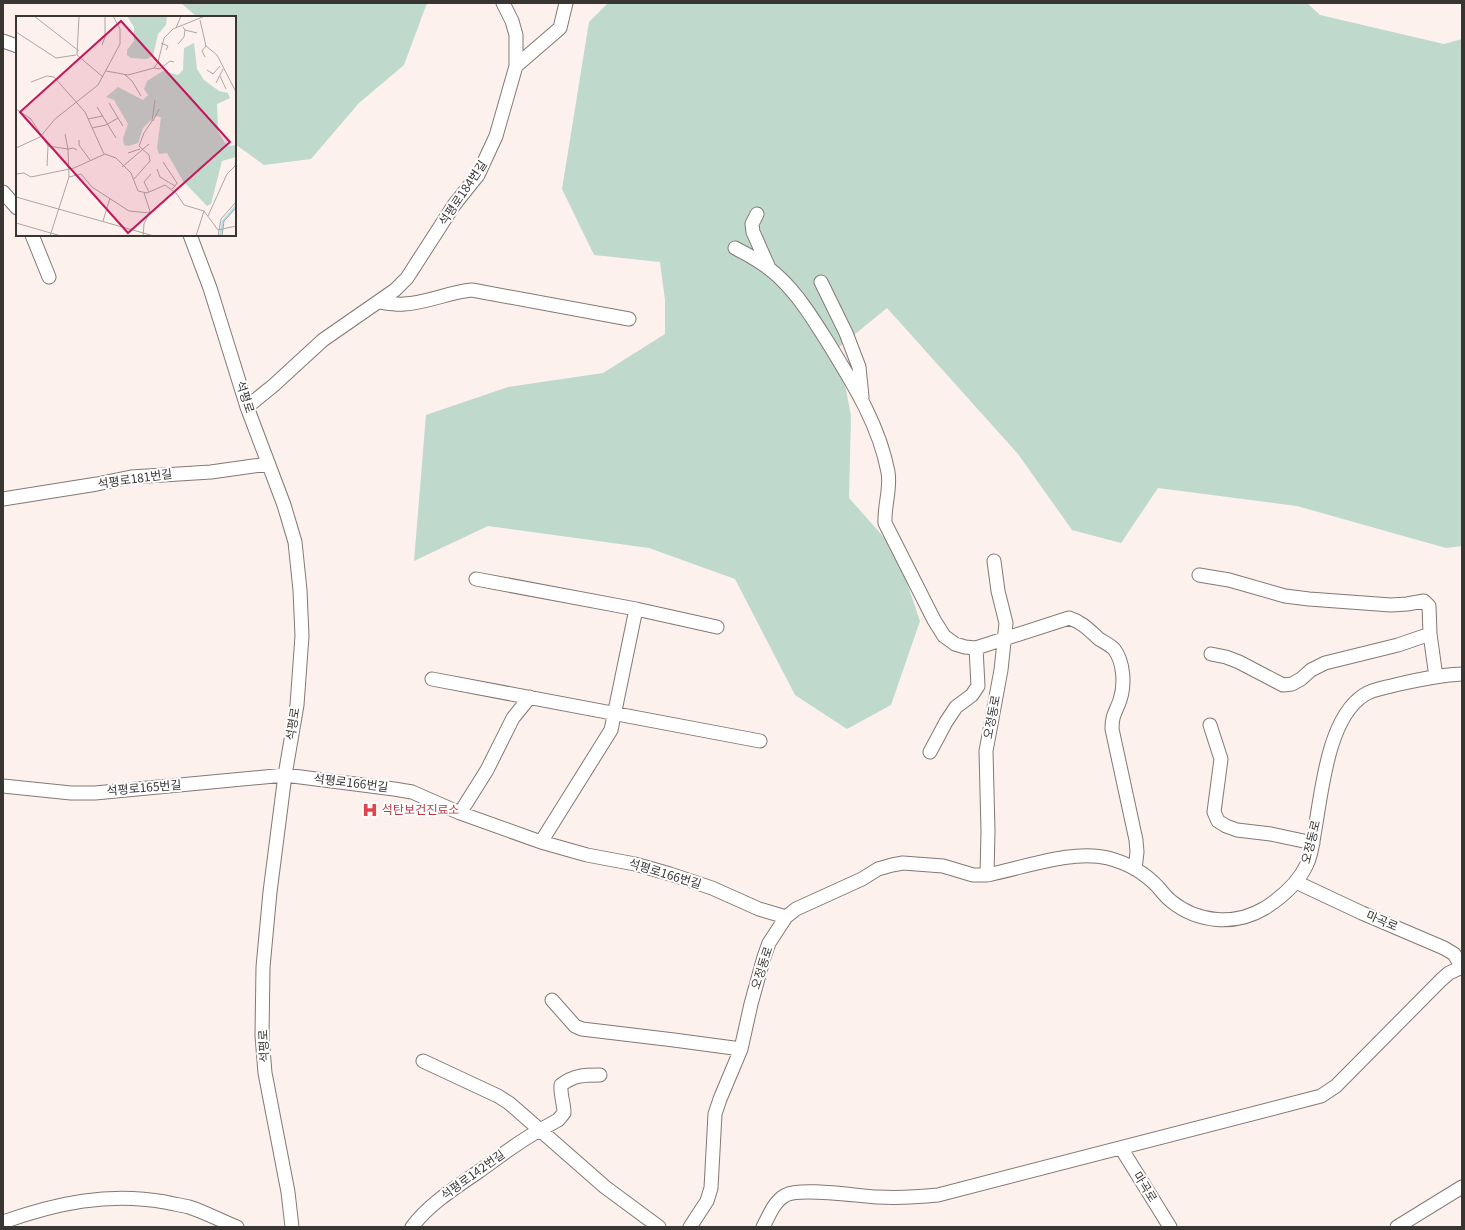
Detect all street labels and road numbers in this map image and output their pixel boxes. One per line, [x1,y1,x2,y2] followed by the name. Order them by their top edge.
[434,156,490,228] street label: 석평로184번길
[233,378,260,415] street label: 석평로
[96,464,173,491] street label: 석평로181번길
[978,693,1003,740] street label: 오정동로
[281,706,303,741] street label: 석평로
[313,768,390,795] street label: 석평로166번길
[106,775,182,798] street label: 석평로165번길
[1296,818,1323,865] street label: 오정동로
[627,853,704,892] street label: 석평로166번길
[1364,905,1401,934] street label: 마곡로
[746,944,775,991] street label: 오정동로
[253,1029,272,1063] street label: 석평로
[437,1145,508,1203] street label: 석평로142번길
[1130,1168,1162,1205] street label: 마곡로

